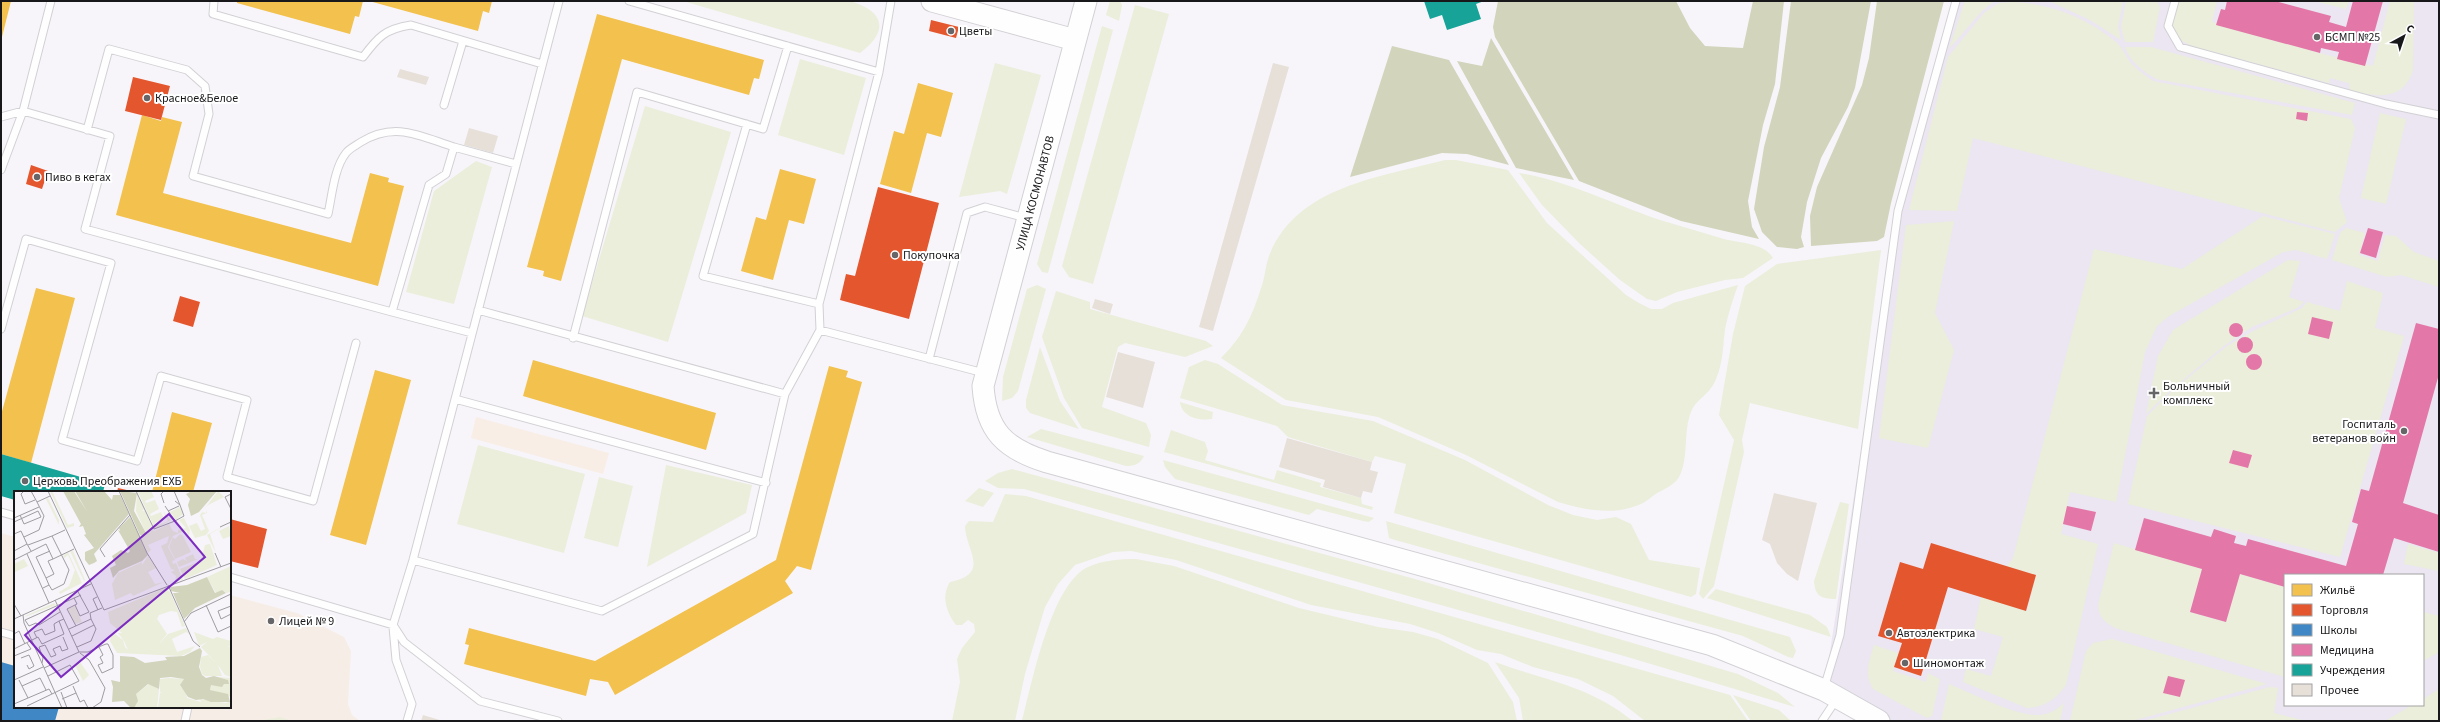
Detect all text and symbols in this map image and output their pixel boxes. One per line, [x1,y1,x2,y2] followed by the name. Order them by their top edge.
[2384,16,2424,56] north arrow
[2403,21,2418,37] text: С
[959,23,992,40] place label: Цветы
[946,26,956,36] marker: Цветы
[2325,29,2380,46] place label: БСМП №25
[2312,32,2322,42] marker: БСМП №25
[155,90,238,107] place label: Красное&Белое
[142,93,152,103] marker: Красное&Белое
[1012,134,1059,252] street label: УЛИЦА КОСМОНАВТОВ
[45,169,111,186] place label: Пиво в кегах
[32,172,42,182] marker: Пиво в кегах
[903,247,960,264] place label: Покупочка
[890,250,900,260] marker: Покупочка
[2163,378,2230,409] place label: Больничный комплекс
[2148,387,2160,399] marker: Больничный комплекс
[2312,416,2396,447] place label: Госпиталь ветеранов войн
[2399,426,2409,436] marker: Госпиталь ветеранов войн
[33,473,182,490] place label: Церковь Преображения ЕХБ
[20,476,30,486] marker: Церковь Преображения ЕХБ
[14,491,231,708] inset map
[2284,574,2424,706] legend
[2320,582,2355,599] text: Жильё
[2320,602,2368,619] text: Торговля
[279,613,334,630] place label: Лицей № 9
[266,616,276,626] marker: Лицей № 9
[2320,622,2357,639] text: Школы
[1897,625,1975,642] place label: Автоэлектрика
[1884,628,1894,638] marker: Автоэлектрика
[2320,642,2374,659] text: Медицина
[1913,655,1985,672] place label: Шиномонтаж
[1900,658,1910,668] marker: Шиномонтаж
[2320,662,2385,679] text: Учреждения
[2320,682,2359,699] text: Прочее

